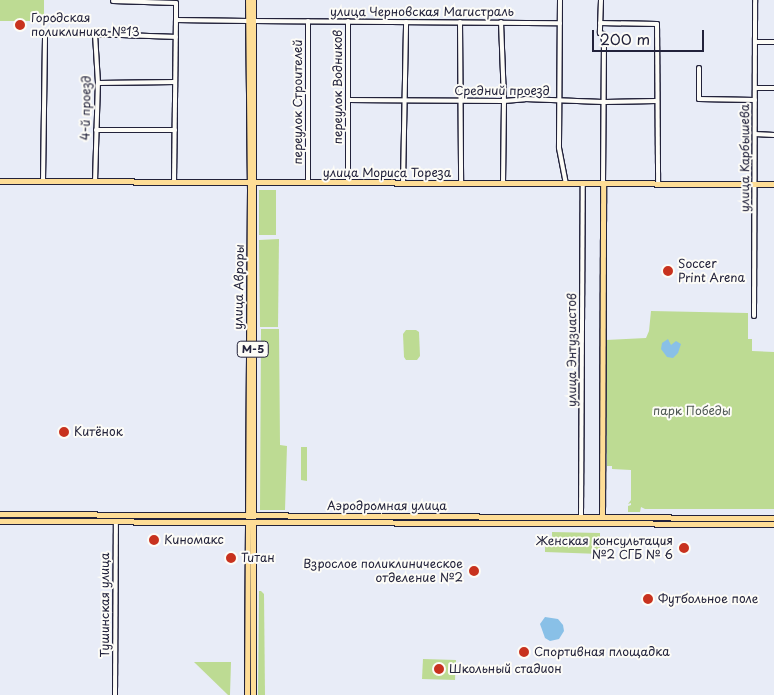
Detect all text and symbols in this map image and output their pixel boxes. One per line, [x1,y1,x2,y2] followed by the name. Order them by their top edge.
[330,5,514,19] street label: улица Черновская Магистраль
[31,11,140,39] place label: Городская поликлиника №13
[13,18,27,32] marker: Городская поликлиника №13
[594,20,706,52] scale bar
[600,27,650,50] text: 200 m
[331,29,345,145] street label: переулок Водников
[291,39,305,165] street label: переулок Строителей
[78,75,94,141] street label: 4-й проезд
[454,84,550,98] street label: Средний проезд
[738,104,752,212] street label: улица Карбышева
[322,166,452,180] street label: улица Мориса Тореза
[231,244,247,330] street label: улица Авроры
[678,257,744,285] place label: Soccer Print Arena
[662,265,674,277] marker: Soccer Print Arena
[565,293,579,407] street label: улица Энтузиастов
[237,340,269,358] road number: М-5
[653,404,731,418] park label: парк Победы
[74,425,123,439] place label: Китёнок
[58,426,70,438] marker: Китёнок
[327,499,447,513] street label: Аэродромная улица
[164,533,224,547] place label: Киномакс
[148,534,160,546] marker: Киномакс
[536,534,673,562] place label: Женская консультация №2 СГБ № 6
[677,541,691,555] marker: Женская консультация №2 СГБ № 6
[241,551,275,565] place label: Титан
[98,552,112,658] street label: Тушинская улица
[225,552,237,564] marker: Титан
[303,557,463,585] place label: Взрослое поликлиническое отделение №2
[467,564,481,578] marker: Взрослое поликлиническое отделение №2
[658,592,759,606] place label: Футбольное поле
[642,593,654,605] marker: Футбольное поле
[534,645,670,659] place label: Спортивная площадка
[518,646,530,658] marker: Спортивная площадка
[449,662,562,676] place label: Школьный стадион
[433,663,445,675] marker: Школьный стадион

